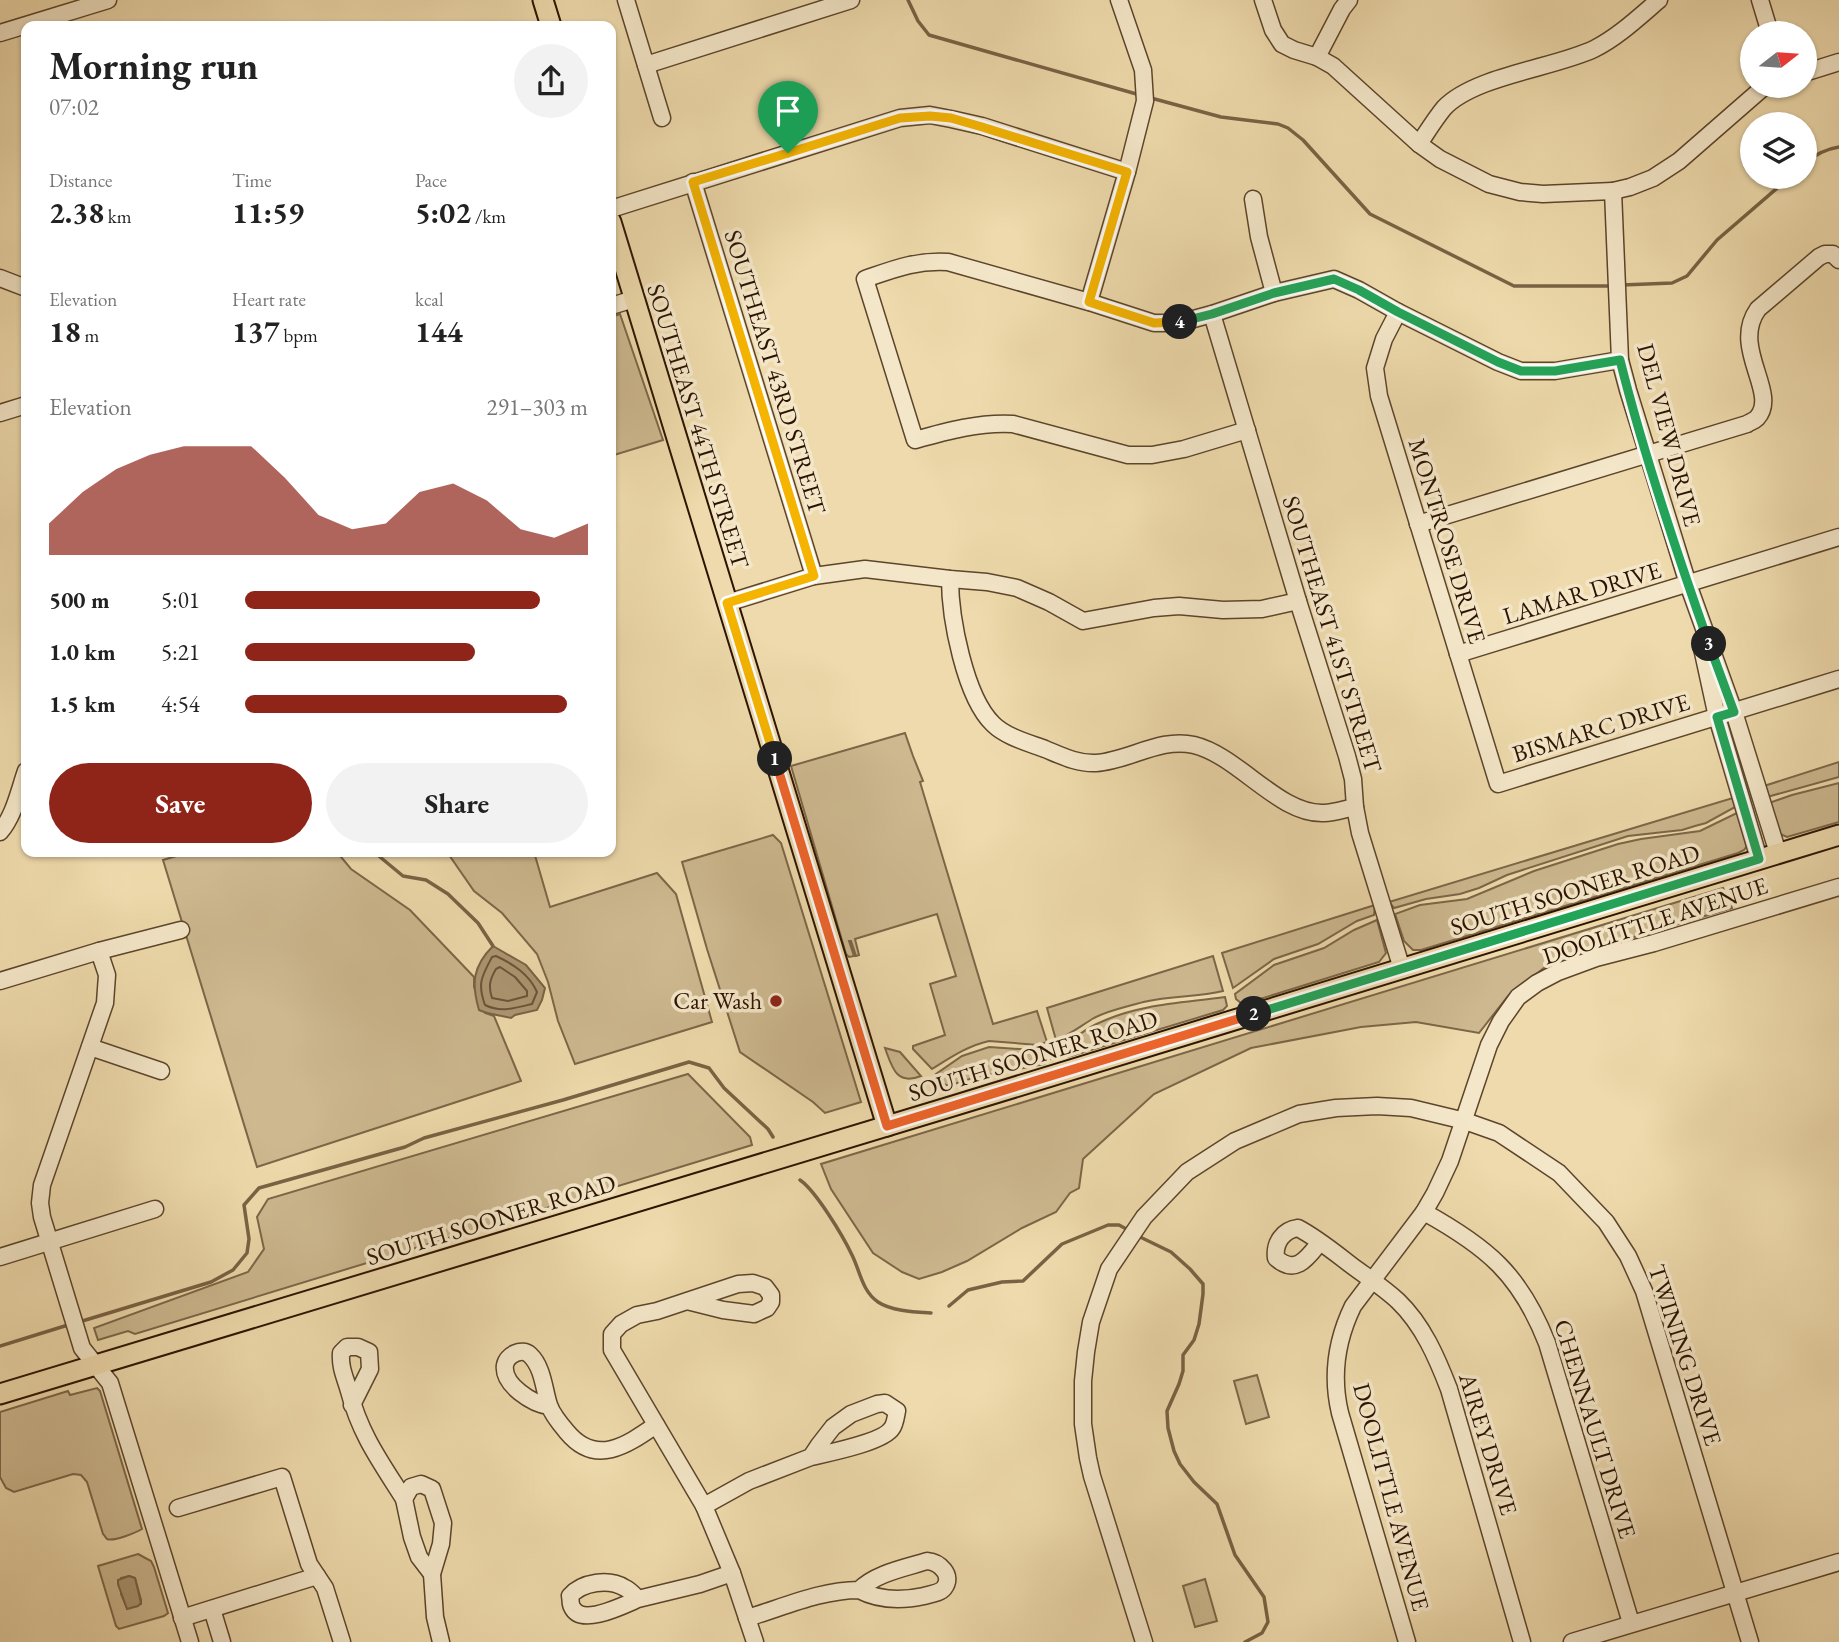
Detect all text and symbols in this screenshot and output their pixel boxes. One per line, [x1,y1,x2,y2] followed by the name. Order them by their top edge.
[1740,21,1816,98] north arrow
[1740,21,1817,189] map controls
[49,41,258,90] text: Morning run
[514,44,588,118] button: share
[758,81,818,153] pin
[49,92,99,122] text: 07:02
[769,92,807,130] icon: arrive
[1740,112,1817,189] button: layers
[49,168,112,193] text: Distance
[232,168,272,193] text: Time
[415,168,447,193] text: Pace
[49,193,104,232] text: 2.38
[232,193,304,232] text: 11:59
[415,193,471,232] text: 5:02
[104,204,132,229] text: km
[471,204,506,229] text: /km
[717,226,834,519] street label: SOUTHEAST 43RD STREET
[640,280,757,573] street label: SOUTHEAST 44TH STREET
[49,287,117,312] text: Elevation
[232,287,306,312] text: Heart rate
[415,287,444,312] text: kcal
[1162,304,1198,340] pin: 4
[1174,309,1185,334] text: 4
[49,312,81,351] text: 18
[232,312,280,351] text: 137
[415,312,463,351] text: 144
[81,323,99,348] text: m
[280,323,318,348] text: bpm
[1630,340,1709,530] street label: DEL VIEW DRIVE
[49,392,132,422] text: Elevation
[487,392,588,422] text: 291–303 m
[1402,434,1493,647] street label: MONTROSE DRIVE
[1276,492,1390,777] street label: SOUTHEAST 41ST STREET
[1499,554,1665,631] street label: LAMAR DRIVE
[49,585,110,615] text: 500 m
[161,585,200,615] text: 5:01
[1692,626,1726,662] pin: 3
[1703,631,1714,656] text: 3
[49,637,116,667] text: 1.0 km
[161,637,200,667] text: 5:21
[1509,686,1693,769] street label: BISMARC DRIVE
[49,689,116,719] text: 1.5 km
[161,689,200,719] text: 4:54
[758,742,792,776] pin: 1
[769,746,780,771] text: 1
[49,763,312,843] button: Save
[326,763,588,843] button: Share
[1446,837,1703,942] street label: SOUTH SOONER ROAD
[1539,870,1771,972] street label: DOOLITTLE AVENUE
[673,985,762,1016] place label: Car Wash
[768,993,784,1009] marker: Car Wash
[1236,996,1272,1032] pin: 2
[1248,1001,1259,1026] text: 2
[904,1003,1161,1108] street label: SOUTH SOONER ROAD
[362,1167,619,1272] street label: SOUTH SOONER ROAD
[1642,1260,1729,1449] street label: TWINING DRIVE
[1547,1316,1644,1542] street label: CHENNAULT DRIVE
[1452,1368,1525,1519] street label: AIREY DRIVE
[1346,1380,1437,1614] street label: DOOLITTLE AVENUE

